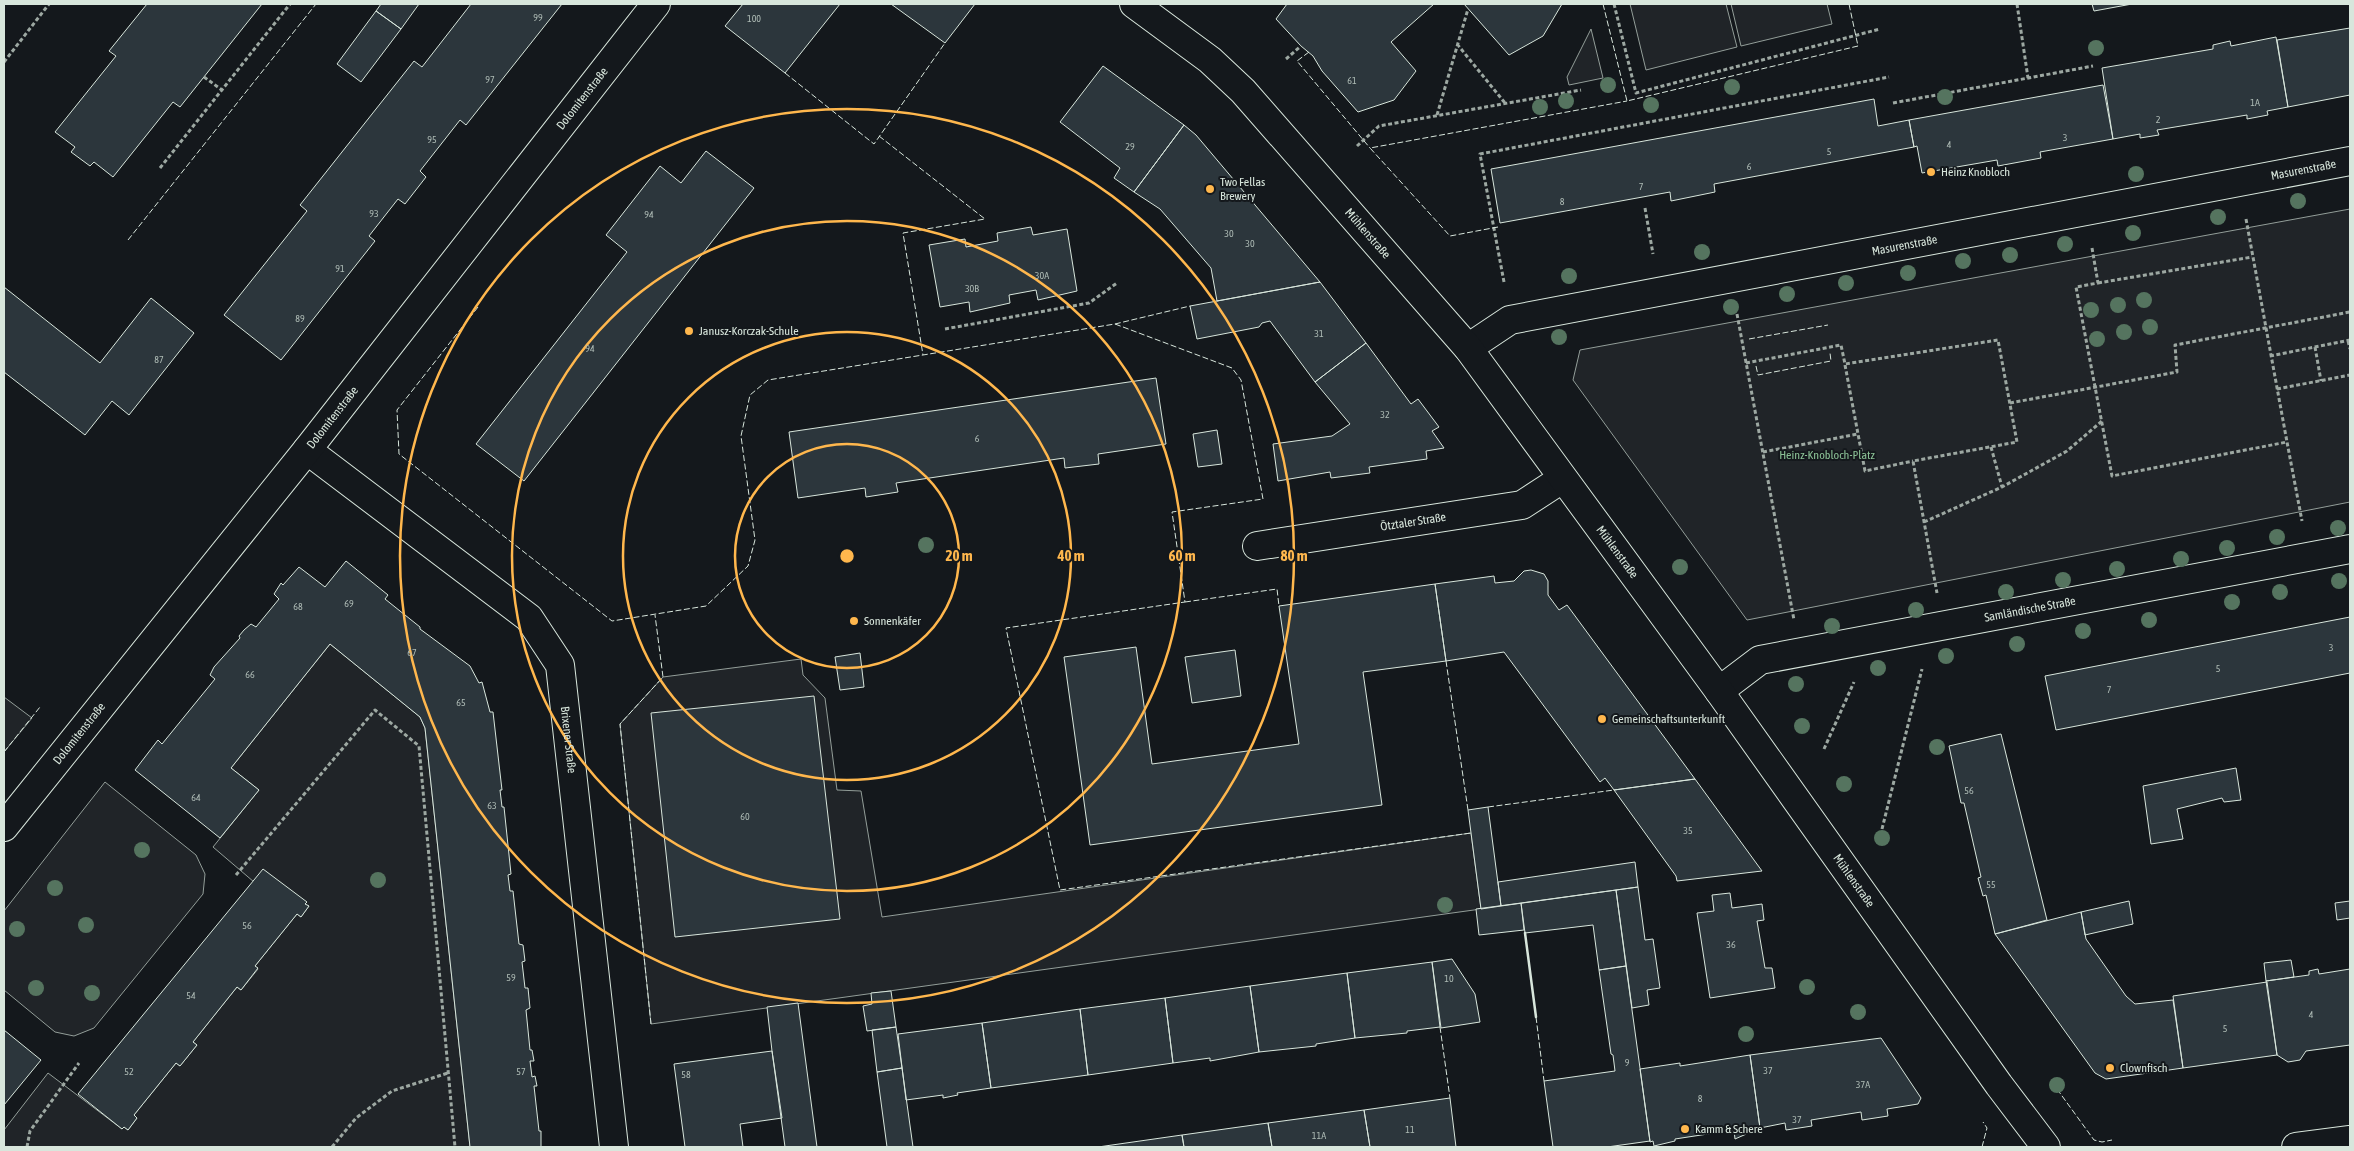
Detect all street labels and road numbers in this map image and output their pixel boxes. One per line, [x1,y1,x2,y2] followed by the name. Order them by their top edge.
[553,65,611,132] street label: Dolomitenstraße
[2270,157,2337,183] street label: Masurenstraße
[1342,206,1393,261] street label: Mühlenstraße
[1871,232,1938,258] street label: Masurenstraße
[304,384,361,451] street label: Dolomitenstraße
[1379,510,1447,534] street label: Ötztaler Straße
[1593,523,1641,581] street label: Mühlenstraße
[1983,594,2077,625] street label: Samländische Straße
[50,700,108,767] street label: Dolomitenstraße
[558,706,579,774] street label: Brixener Straße
[1830,851,1877,910] street label: Mühlenstraße

